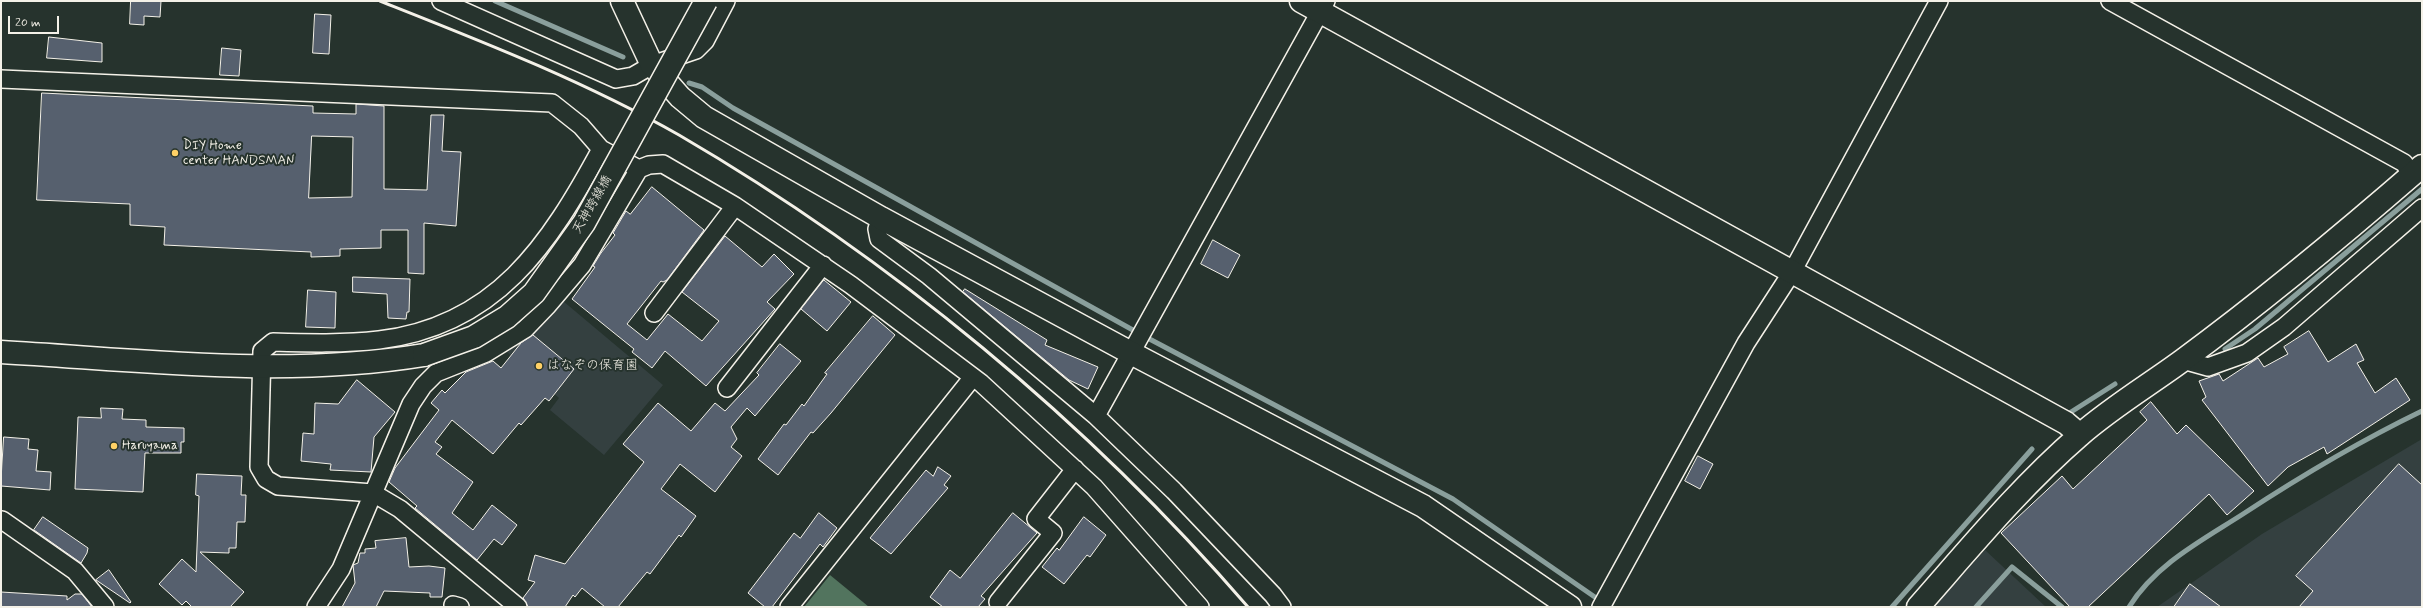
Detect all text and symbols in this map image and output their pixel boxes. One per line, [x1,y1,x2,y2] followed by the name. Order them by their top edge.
[10,8,61,34] scale bar
[15,15,41,31] text: 20 m
[183,138,294,169] place label: DIY Home center HANDSMAN
[170,148,180,158] marker: DIY Home center HANDSMAN
[570,173,616,237] street label: 天神跨線橋
[547,358,638,374] place label: はなぞの保育園
[534,361,544,371] marker: はなぞの保育園
[122,438,178,454] place label: Haruyama
[109,441,119,451] marker: Haruyama

